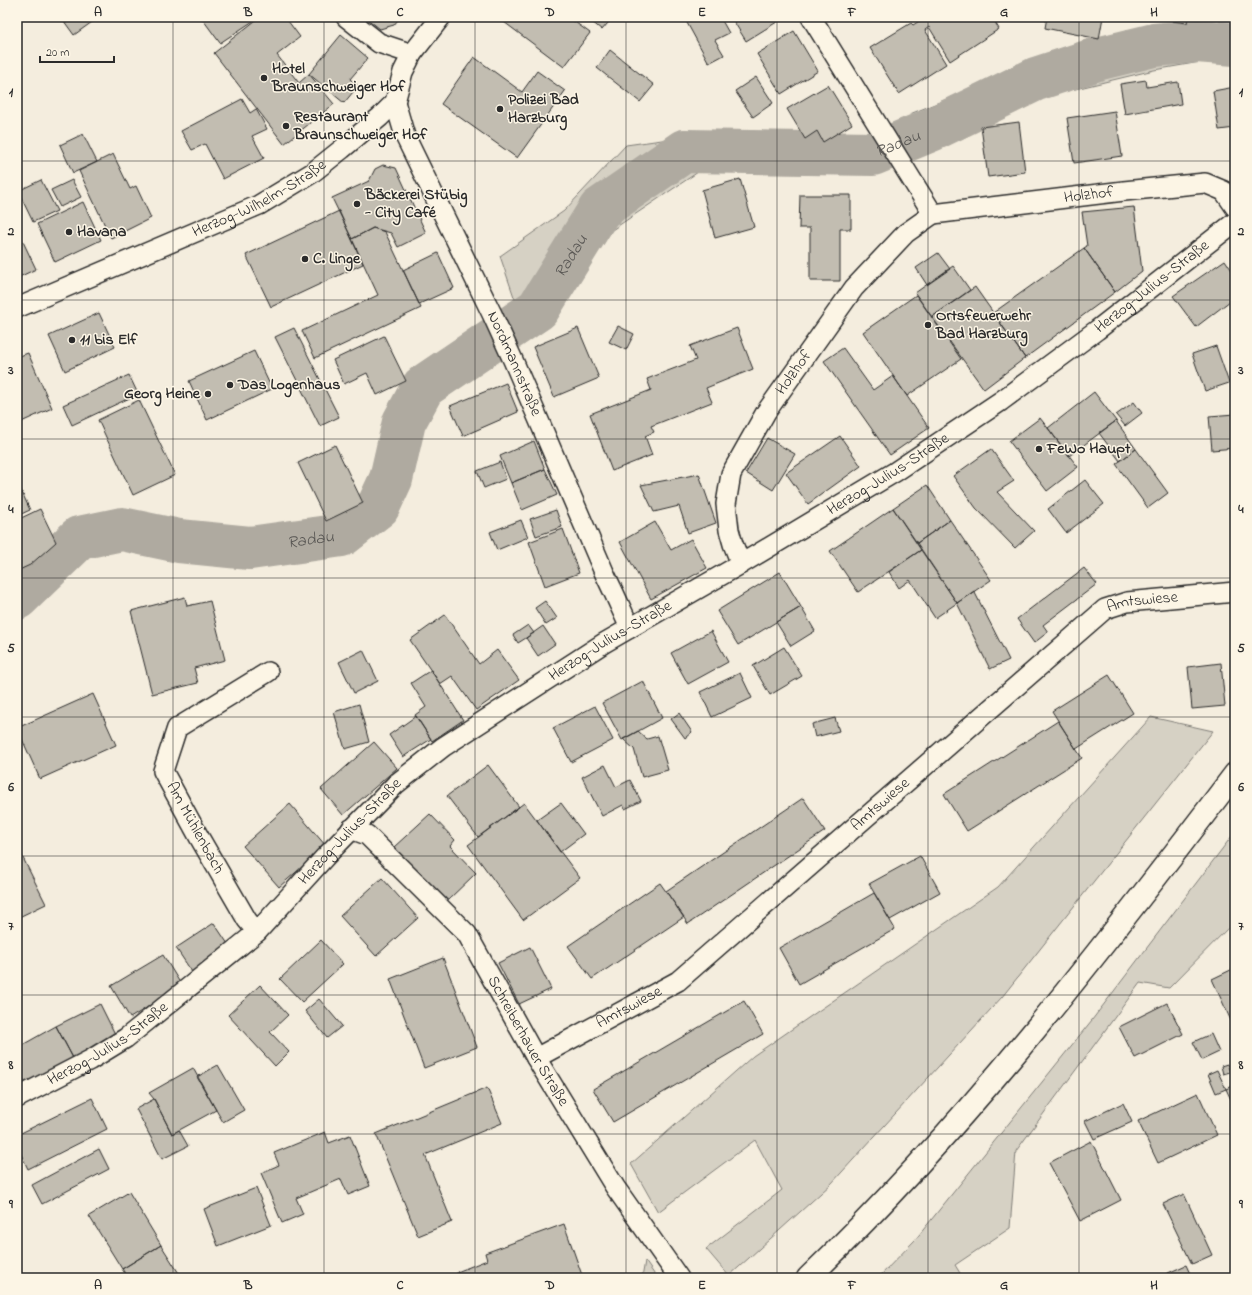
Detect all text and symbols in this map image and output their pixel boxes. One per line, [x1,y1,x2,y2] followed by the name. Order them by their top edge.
[94,3,102,22] text: A
[243,3,253,22] text: B
[396,3,404,22] text: C
[544,3,555,22] text: D
[698,3,706,22] text: E
[847,3,857,22] text: F
[1000,3,1008,22] text: G
[1150,3,1158,22] text: H
[40,38,114,64] scale bar
[46,44,69,62] text: 20 m
[271,57,406,100] place label: Hotel Braunschweiger Hof
[259,73,269,83] marker: Hotel Braunschweiger Hof
[9,83,14,102] text: 1
[1239,83,1244,102] text: 1
[508,88,579,131] place label: Polizei Bad Harzburg
[495,104,505,114] marker: Polizei Bad Harzburg
[293,105,428,148] place label: Restaurant Braunschweiger Hof
[281,121,291,131] marker: Restaurant Braunschweiger Hof
[871,123,925,164] water label: Radau
[188,153,332,244] street label: Herzog-Wilhelm-Straße
[1063,180,1116,210] street label: Holzhof
[364,183,467,226] place label: Bäckerei Stübig - City Café
[352,199,362,209] marker: Bäckerei Stübig - City Café
[77,220,127,244] place label: Havana
[7,222,15,241] text: 2
[1237,222,1245,241] text: 2
[64,227,74,237] marker: Havana
[548,229,594,282] water label: Radau
[1089,234,1215,340] street label: Herzog-Julius-Straße
[313,247,361,272] place label: C. Linge
[300,254,310,264] marker: C. Linge
[935,304,1032,347] place label: Ortsfeuerwehr Bad Harzburg
[480,307,548,421] street label: Nordmannstraße
[923,320,933,330] marker: Ortsfeuerwehr Bad Harzburg
[80,328,138,352] place label: 11 bis Elf
[67,335,77,345] marker: 11 bis Elf
[770,345,818,400] street label: Holzhof
[7,361,14,380] text: 3
[1237,361,1244,380] text: 3
[237,373,341,398] place label: Das Logenhaus
[225,380,235,390] marker: Das Logenhaus
[124,382,201,407] place label: Georg Heine
[203,389,213,399] marker: Georg Heine
[823,426,955,522] street label: Herzog-Julius-Straße
[1046,437,1131,461] place label: FeWo Haupt
[1034,444,1044,454] marker: FeWo Haupt
[7,500,14,519] text: 4
[1237,500,1244,519] text: 4
[286,524,336,555] water label: Radau
[1104,585,1180,620] street label: Amtswiese
[544,594,677,688] street label: Herzog-Julius-Straße
[7,639,15,658] text: 5
[1237,639,1245,658] text: 5
[293,772,407,891] street label: Herzog-Julius-Straße
[846,772,916,837] street label: Amtswiese
[160,777,230,879] street label: Am Mühlenbach
[7,778,14,797] text: 6
[1237,778,1244,797] text: 6
[8,917,14,936] text: 7
[1238,917,1244,936] text: 7
[481,972,575,1112] street label: Schreiberhauer Straße
[592,979,667,1035] street label: Amtswiese
[43,996,174,1092] street label: Herzog-Julius-Straße
[8,1056,14,1075] text: 8
[1238,1056,1244,1075] text: 8
[8,1195,14,1214] text: 9
[1238,1195,1244,1214] text: 9
[94,1276,102,1295] text: A
[243,1276,253,1295] text: B
[396,1276,404,1295] text: C
[544,1276,555,1295] text: D
[698,1276,706,1295] text: E
[847,1276,857,1295] text: F
[1000,1276,1008,1295] text: G
[1150,1276,1158,1295] text: H

